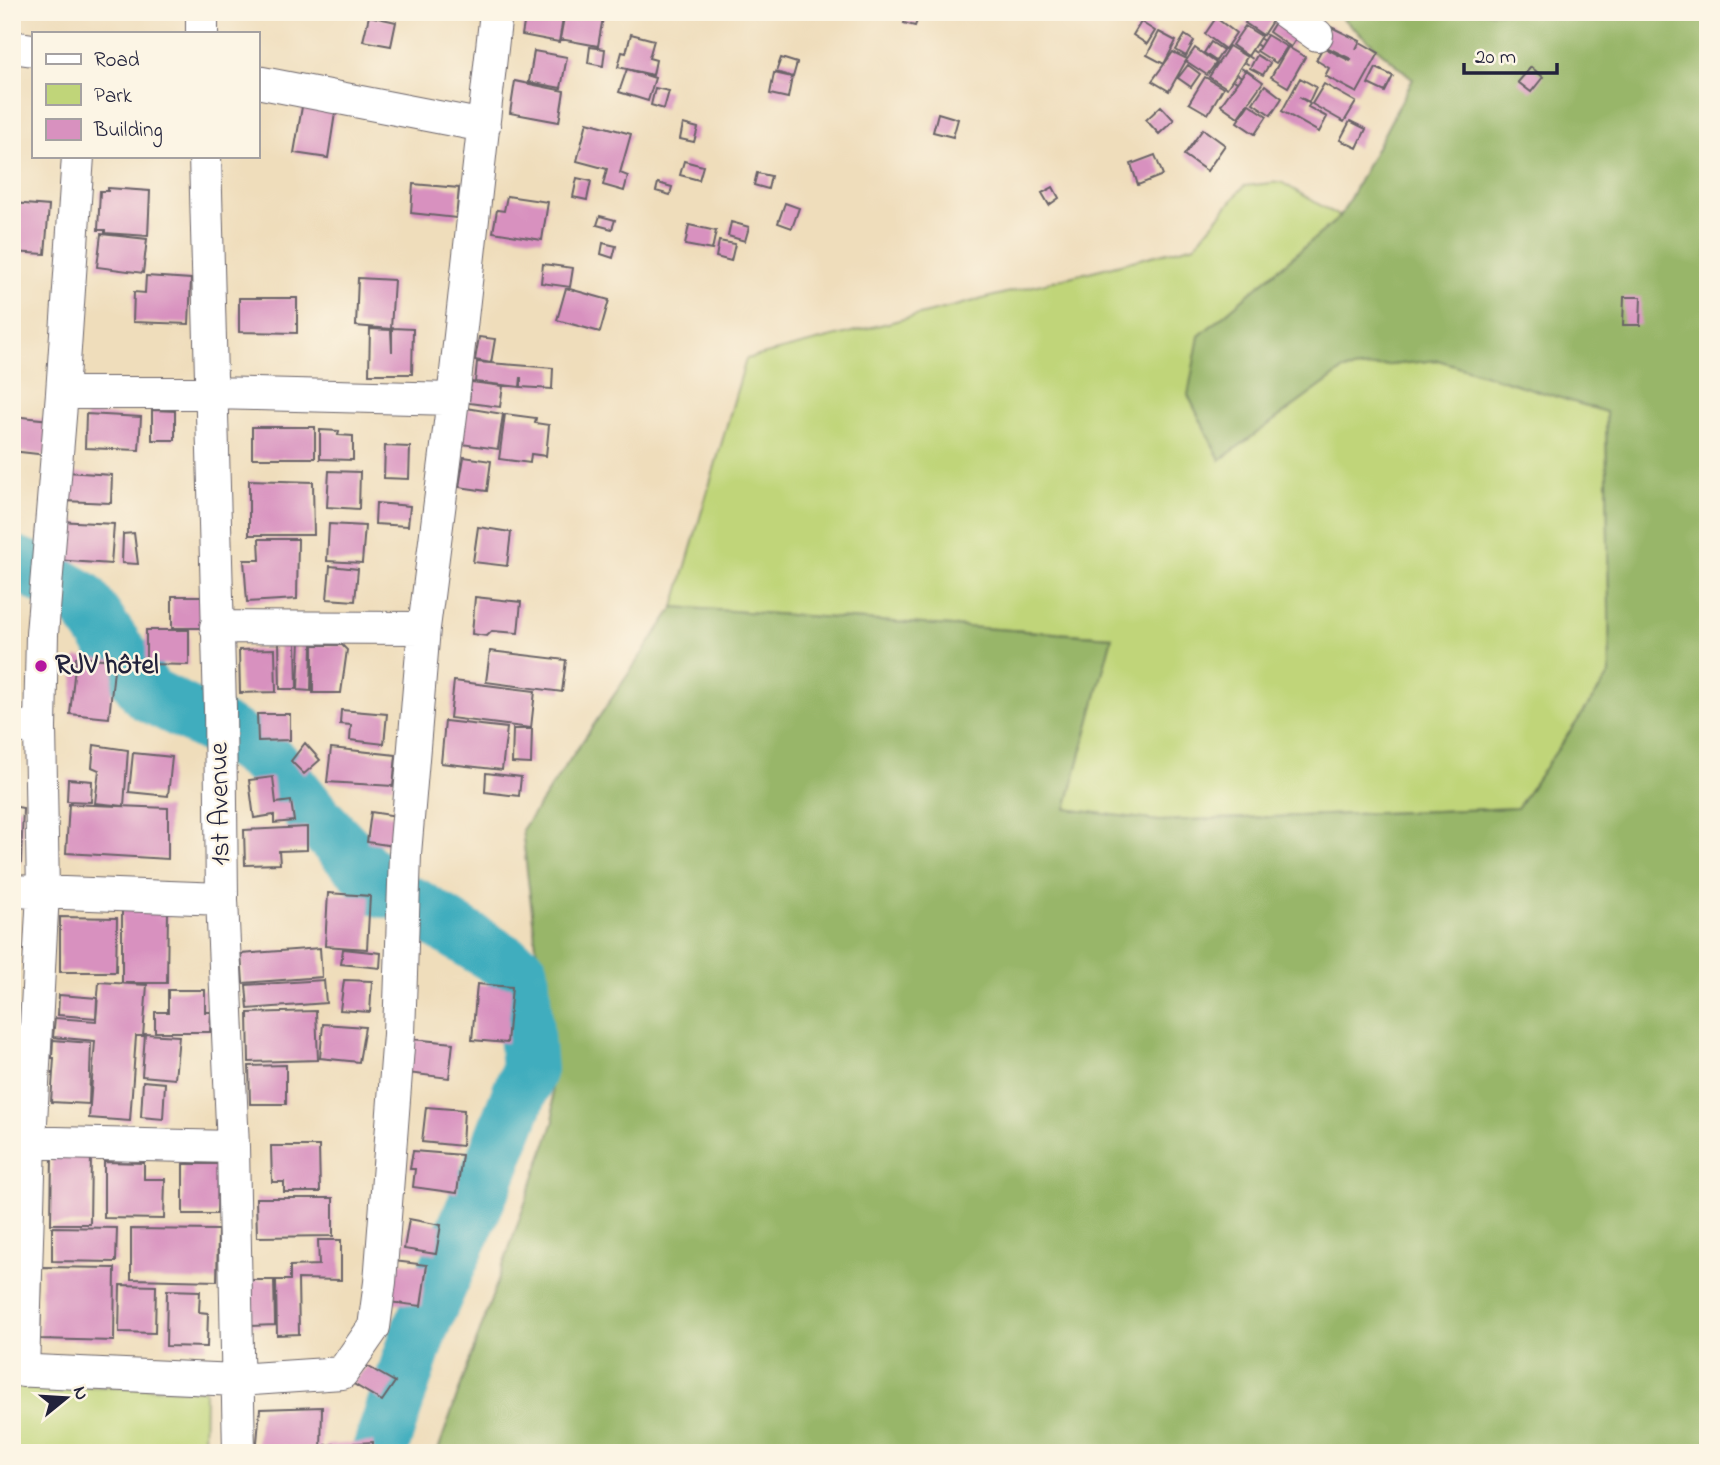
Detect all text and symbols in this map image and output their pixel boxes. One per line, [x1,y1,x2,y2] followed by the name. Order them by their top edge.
[32,32,259,158] legend
[1464,32,1557,76] scale bar
[1475,43,1516,73] text: 20 m
[94,46,140,76] text: Road
[94,82,133,112] text: Park
[93,116,163,148] text: Building
[55,646,159,687] place label: RJV hôtel
[33,658,49,674] marker: RJV hôtel
[199,742,243,866] street label: 1st Avenue
[32,1364,102,1434] north arrow
[65,1383,95,1404] text: N

